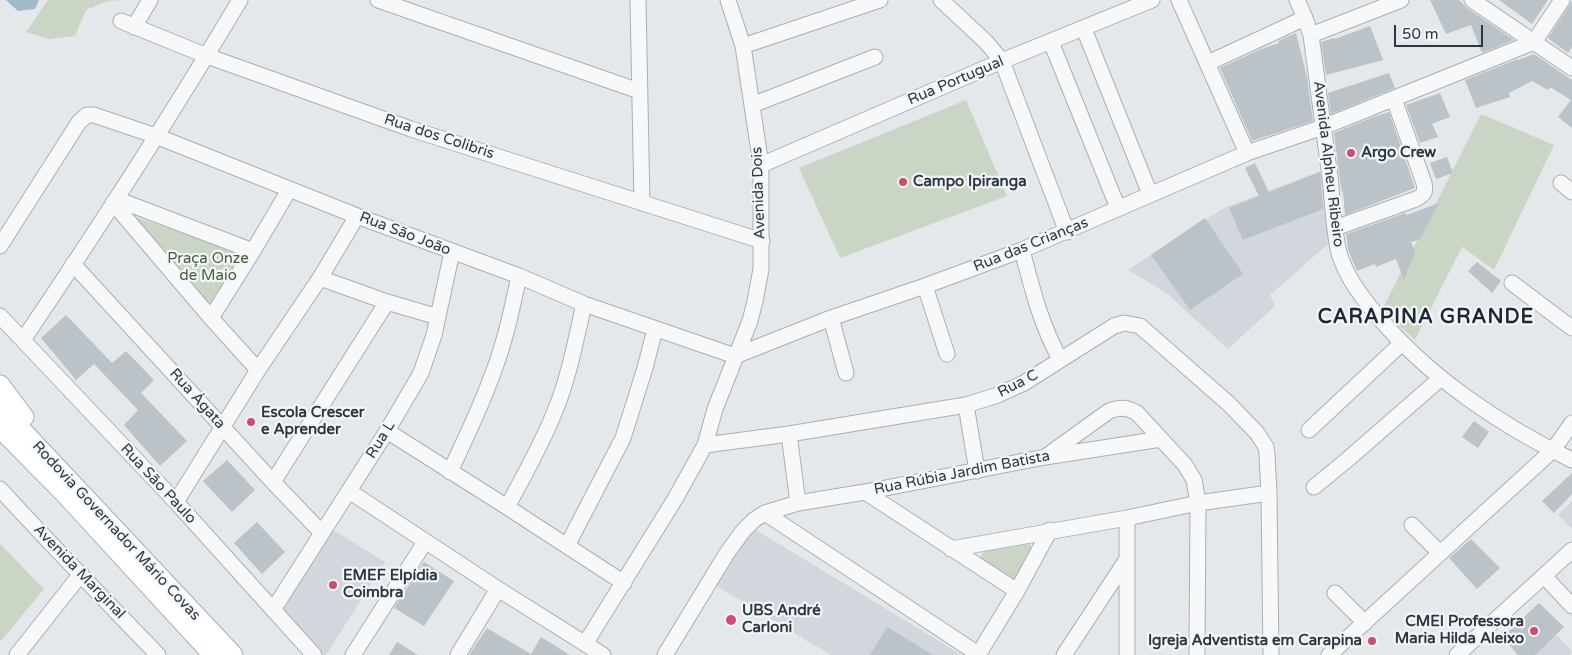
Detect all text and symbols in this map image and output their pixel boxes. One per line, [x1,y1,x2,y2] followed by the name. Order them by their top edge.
[1397,15,1486,47] scale bar
[1402,25,1439,43] text: 50 m
[905,53,1007,109] street label: Rua Portugual
[1309,80,1347,248] street label: Avenida Alpheu Ribeiro
[382,111,496,163] street label: Rua dos Colibris
[1361,144,1436,162] place label: Argo Crew
[748,146,770,240] street label: Avenida Dois
[1345,147,1357,159] marker: Argo Crew
[913,173,1027,191] place label: Campo Ipiranga
[897,176,909,188] marker: Campo Ipiranga
[357,208,453,260] street label: Rua São João
[971,214,1091,276] street label: Rua das Crianças
[167,250,249,285] park label: Praça Onze de Maio
[1316,306,1536,330] district label: CARAPINA GRANDE
[165,365,229,433] street label: Rua Ágata
[995,366,1041,402] street label: Rua C
[261,404,364,439] place label: Escola Crescer e Aprender
[245,416,257,428] marker: Escola Crescer e Aprender
[363,418,399,462] street label: Rua L
[28,438,204,624] street label: Rodovia Governador Mário Covas
[116,440,200,528] street label: Rua São Paulo
[873,447,1051,499] street label: Rua Rúbia Jardim Batista
[29,521,129,623] street label: Avenida Marginal
[343,567,438,602] place label: EMEF Elpídia Coimbra
[327,579,339,591] marker: EMEF Elpídia Coimbra
[742,602,821,637] place label: UBS André Carloni
[724,613,738,627] marker: UBS André Carloni
[1395,613,1524,648] place label: CMEI Professora Maria Hilda Aleixo
[1528,625,1540,637] marker: CMEI Professora Maria Hilda Aleixo
[1148,632,1362,650] place label: Igreja Adventista em Carapina
[1366,635,1378,647] marker: Igreja Adventista em Carapina

